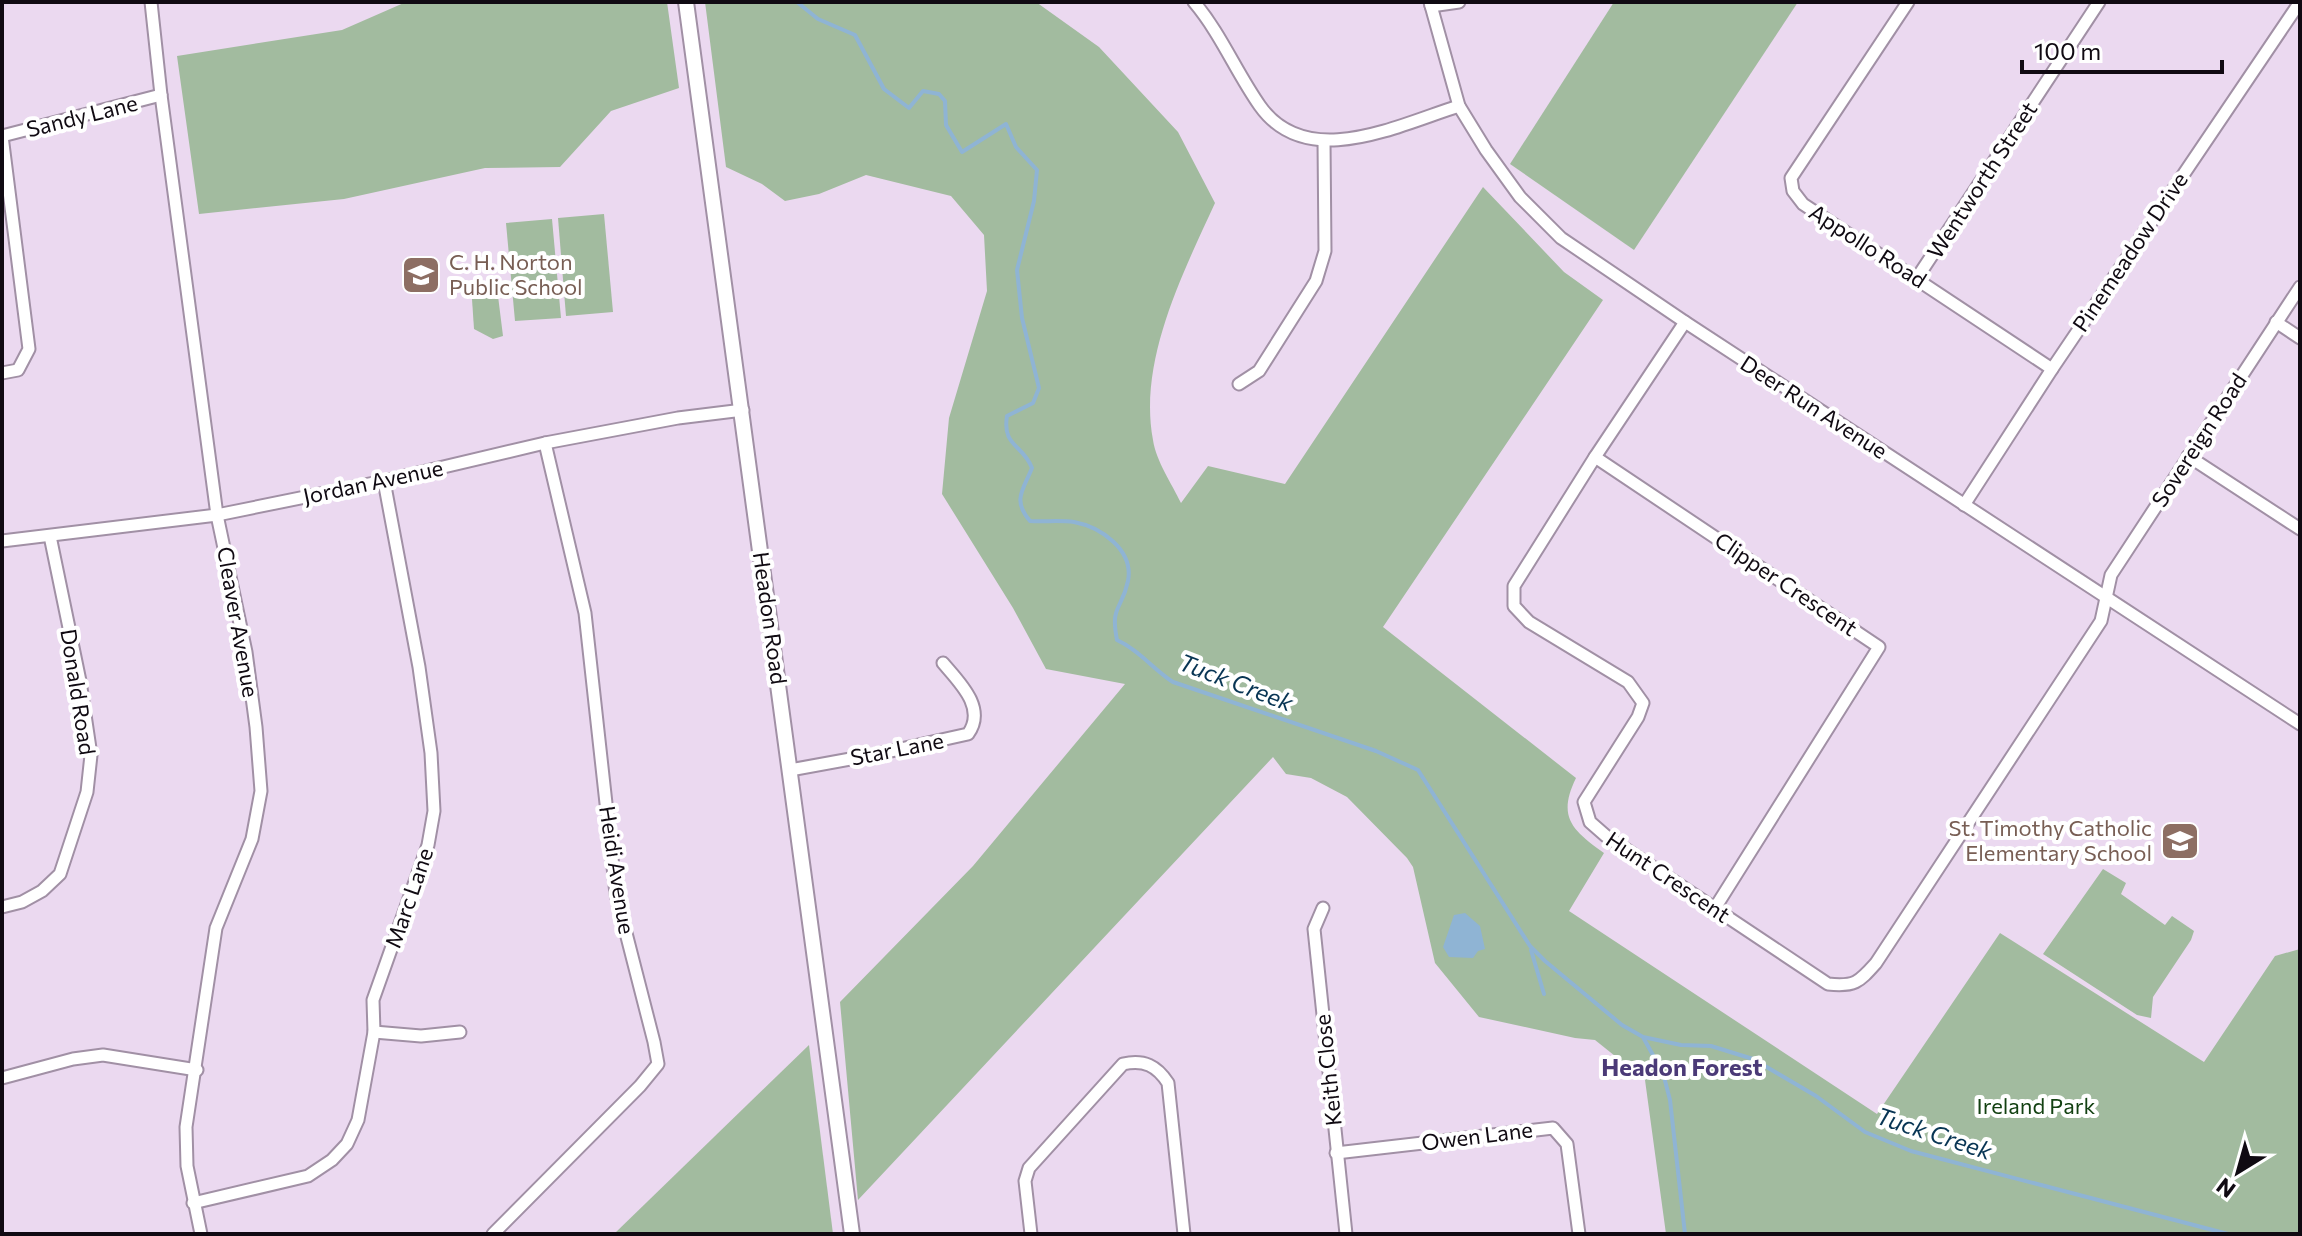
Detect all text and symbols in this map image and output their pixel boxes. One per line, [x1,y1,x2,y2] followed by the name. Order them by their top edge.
[2022,24,2222,74] scale bar
[2034,36,2101,65] text: 100 m
[23,89,140,142] street label: Sandy Lane
[1921,96,2042,263] street label: Wentworth Street
[2066,167,2193,337] street label: Pinemeadow Drive
[1805,198,1932,293] street label: Appollo Road
[449,248,583,300] place label: C. H. Norton Public School
[400,254,442,296] school or university icon: C. H. Norton Public School
[1736,349,1893,464] street label: Deer Run Avenue
[2145,368,2252,512] street label: Sovereign Road
[300,454,445,510] street label: Jordan Avenue
[1710,526,1863,641] street label: Clipper Crescent
[212,545,265,699] street label: Cleaver Avenue
[748,550,793,686] street label: Headon Road
[55,627,102,757] street label: Donald Road
[1175,647,1299,717] water label: Tuck Creek
[848,726,946,771] street label: Star Lane
[594,804,641,936] street label: Heidi Avenue
[1949,814,2152,866] place label: St. Timothy Catholic Elementary School
[2159,820,2201,862] school or university icon: St. Timothy Catholic Elementary School
[1601,825,1735,928] street label: Hunt Crescent
[379,844,438,951] street label: Marc Lane
[1308,1013,1347,1127] street label: Keith Close
[1601,1052,1763,1081] district label: Headon Forest
[1977,1092,2095,1119] park label: Ireland Park
[1873,1100,1997,1165] water label: Tuck Creek
[1420,1115,1534,1156] street label: Owen Lane
[2198,1132,2278,1212] north arrow
[2211,1173,2240,1204] text: N

